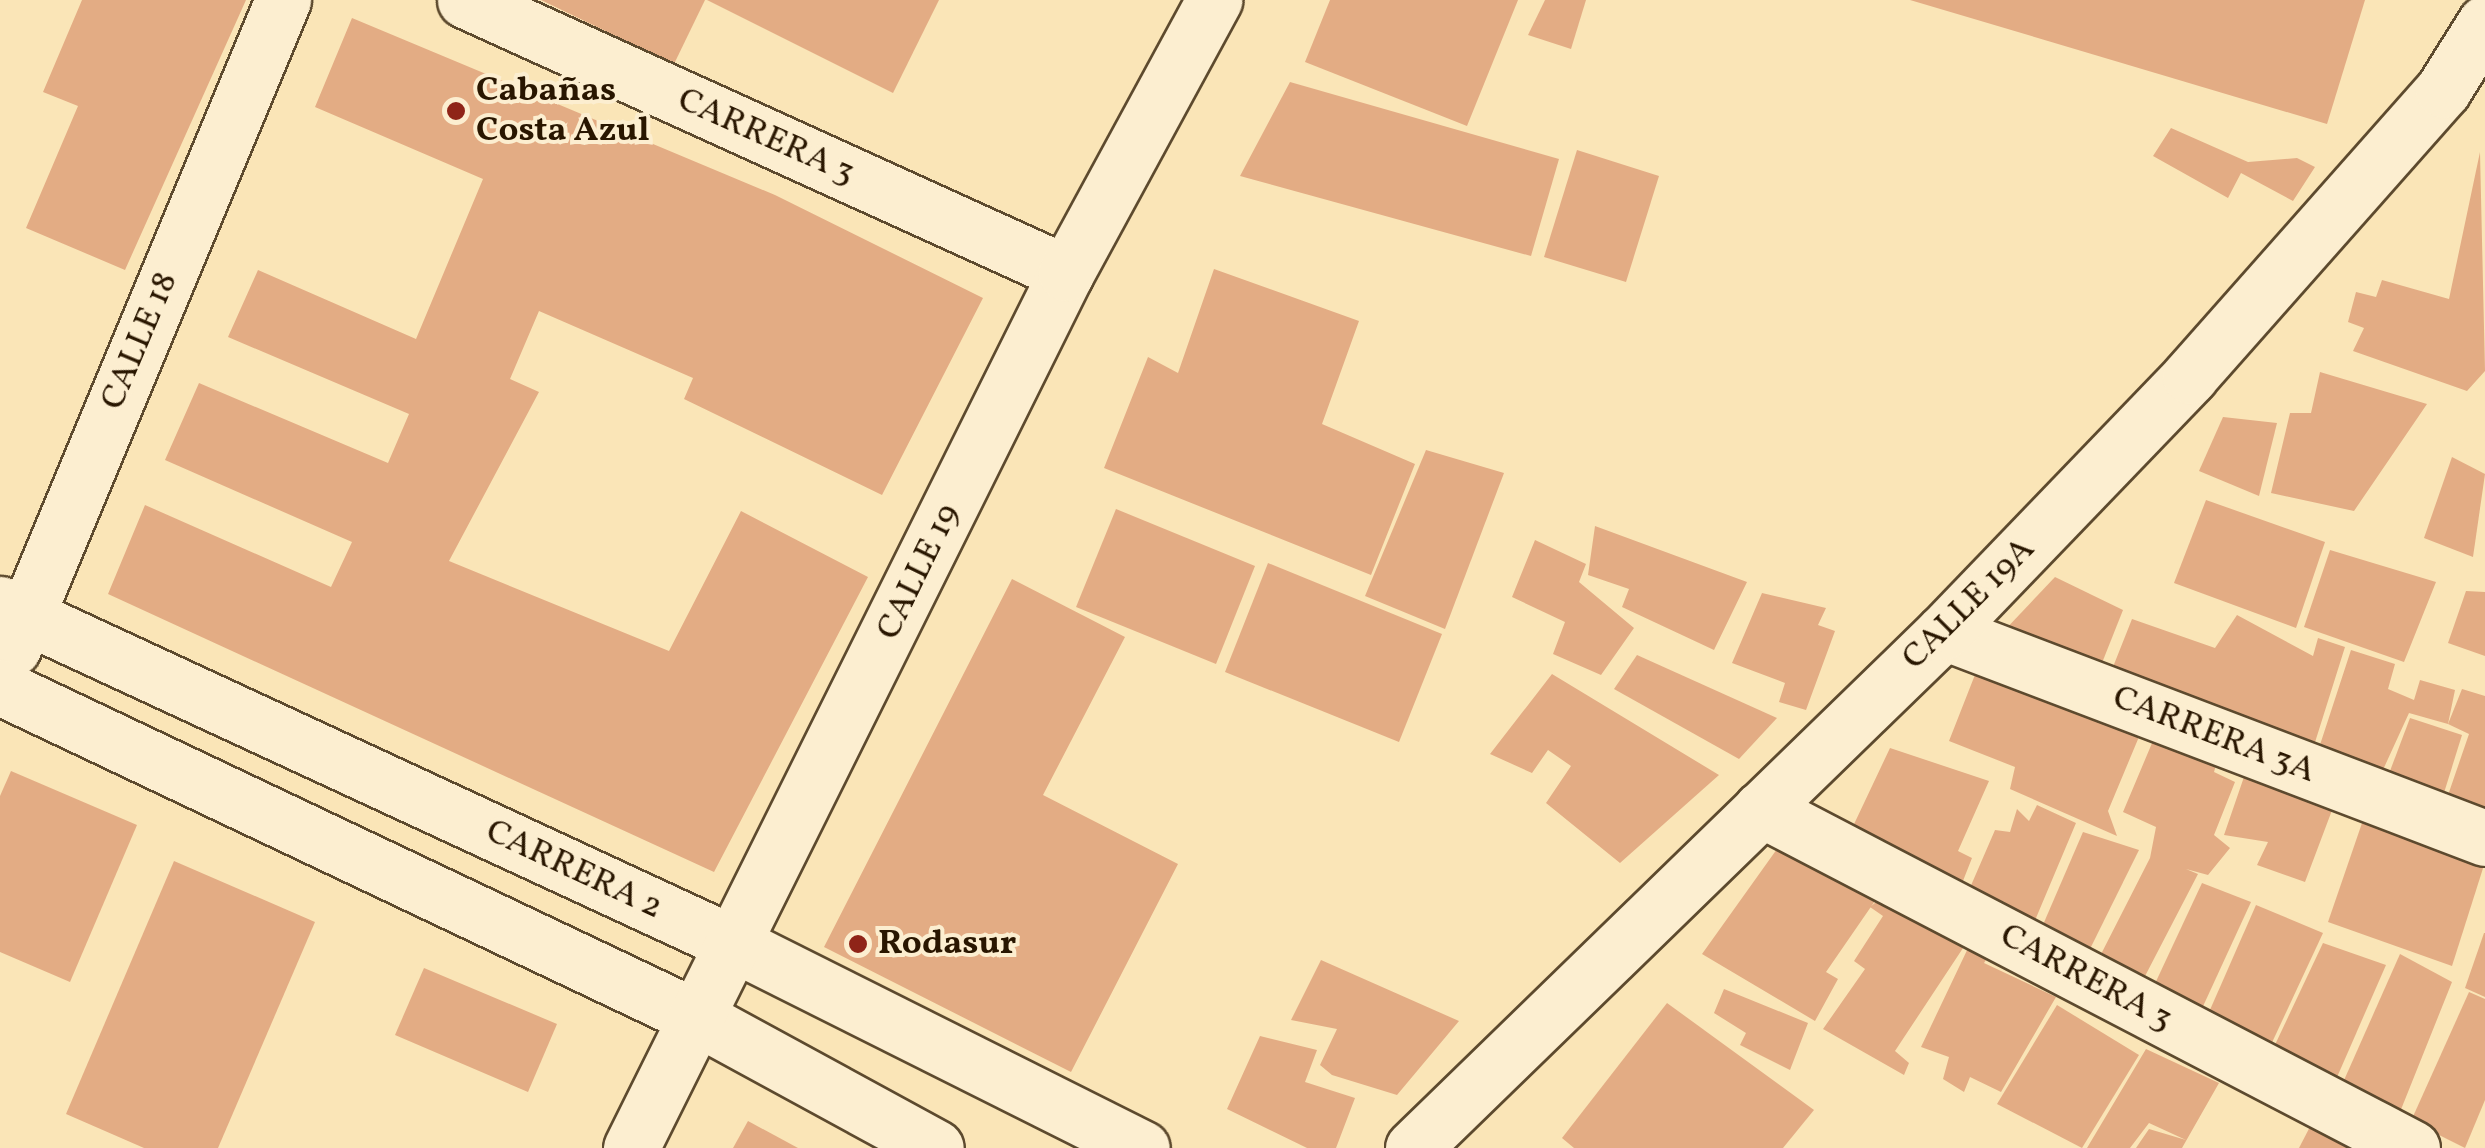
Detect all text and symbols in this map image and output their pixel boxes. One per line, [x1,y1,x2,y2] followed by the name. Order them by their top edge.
[476,70,650,152] place label: Cabañas Costa Azul
[671,79,861,195] street label: CARRERA 3
[445,100,467,122] marker: Cabañas Costa Azul
[92,266,188,416] street label: CALLE 18
[868,497,970,647] street label: CALLE 19
[1894,529,2044,679] street label: CALLE 19A
[2107,677,2321,793] street label: CARRERA 3A
[479,811,669,929] street label: CARRERA 2
[1993,915,2179,1041] street label: CARRERA 3
[878,923,1016,965] place label: Rodasur
[847,933,869,955] marker: Rodasur

